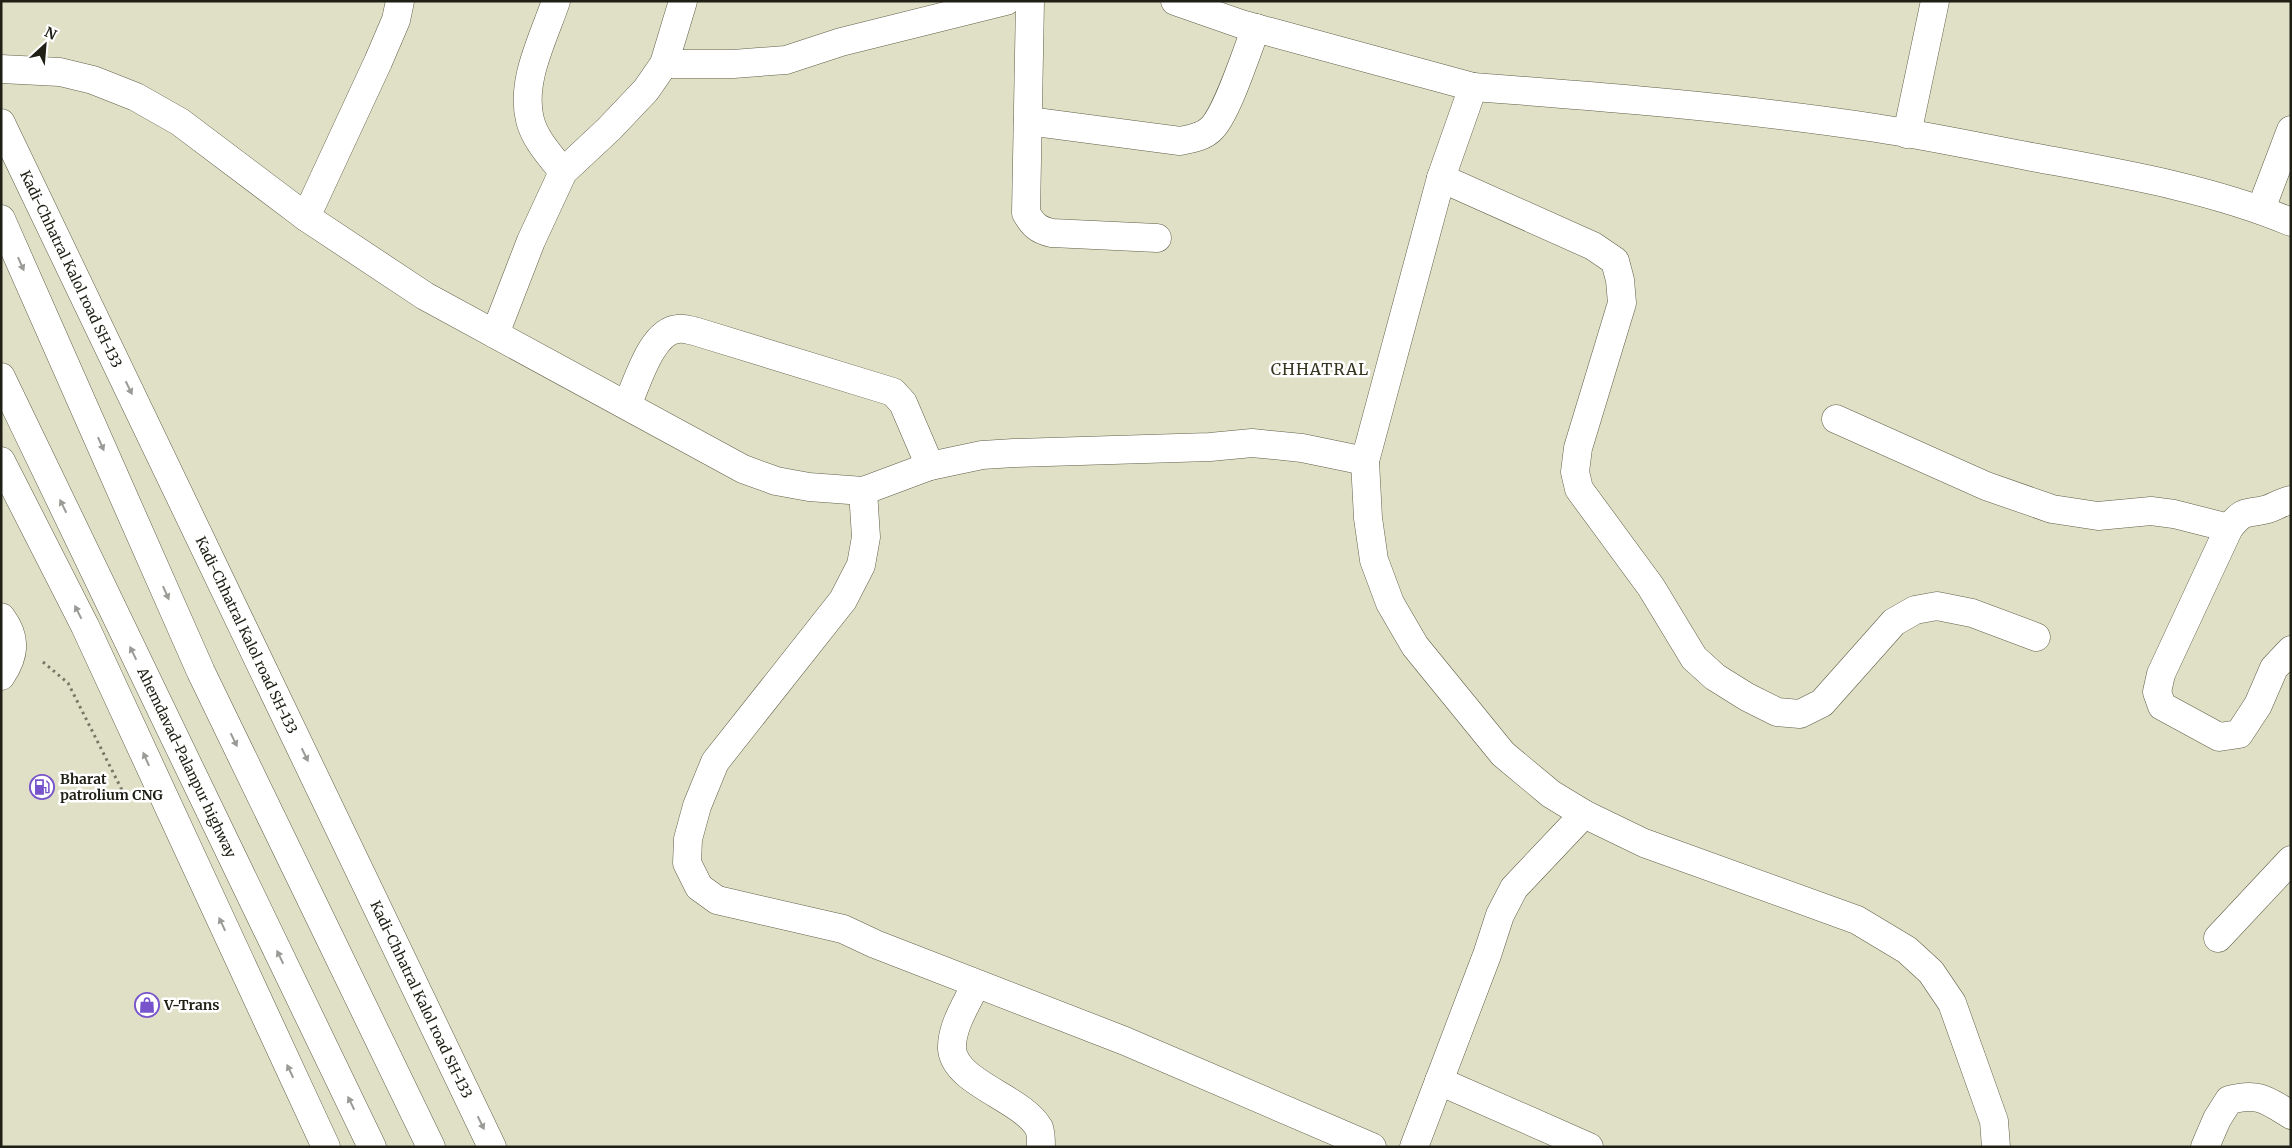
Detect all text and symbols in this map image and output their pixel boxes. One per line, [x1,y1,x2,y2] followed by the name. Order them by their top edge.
[20,20,70,70] north arrow
[42,23,60,44] text: N
[16,167,126,371] street label: Kadi-Chhatral Kalol road SH-133
[17,257,25,271] one-way arrow
[1271,359,1369,379] district label: CHHATRAL
[124,380,133,395] one-way arrow
[97,437,105,451] one-way arrow
[59,499,67,513] one-way arrow
[192,534,302,737] street label: Kadi-Chhatral Kalol road SH-133
[163,586,171,600] one-way arrow
[74,605,82,619] one-way arrow
[129,646,137,660] one-way arrow
[133,664,241,861] street label: Ahemdavad-Palanpur highway
[230,733,239,748] one-way arrow
[301,748,309,762] one-way arrow
[142,752,150,766] one-way arrow
[60,770,164,804] place label: Bharat patrolium CNG
[29,774,55,800] fuel station icon: Bharat patrolium CNG
[366,898,476,1101] street label: Kadi-Chhatral Kalol road SH-133
[217,917,225,931] one-way arrow
[276,949,284,964] one-way arrow
[134,992,160,1018] shop icon: V-Trans
[163,996,219,1014] place label: V-Trans
[286,1064,294,1078] one-way arrow
[346,1096,354,1110] one-way arrow
[477,1115,485,1130] one-way arrow

